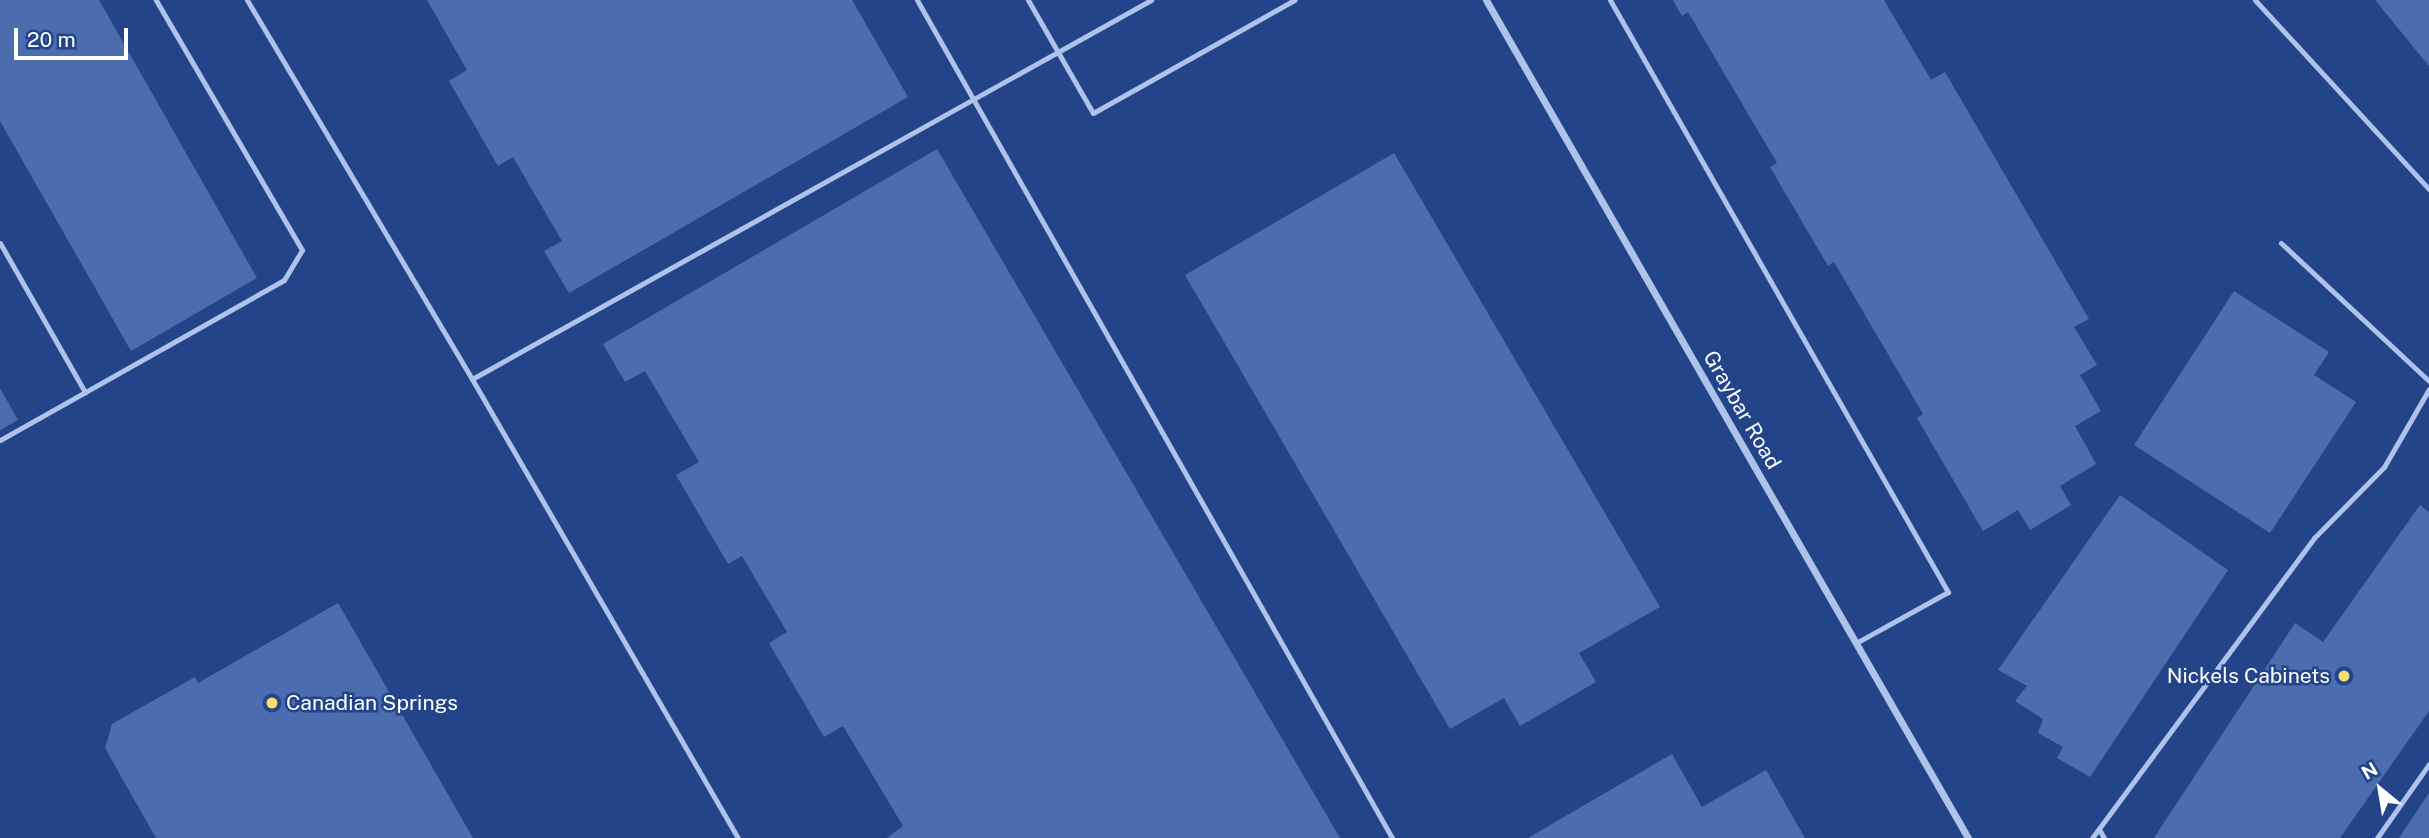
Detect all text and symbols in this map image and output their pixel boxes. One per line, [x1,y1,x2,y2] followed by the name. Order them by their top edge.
[18,14,131,58] scale bar
[27,27,76,52] text: 20 m
[1698,346,1786,474] street label: Graybar Road
[2167,663,2330,689] place label: Nickels Cabinets
[2336,668,2352,684] marker: Nickels Cabinets
[286,690,458,716] place label: Canadian Springs
[264,695,280,711] marker: Canadian Springs
[2345,754,2415,824] north arrow
[2358,758,2381,784] text: N

